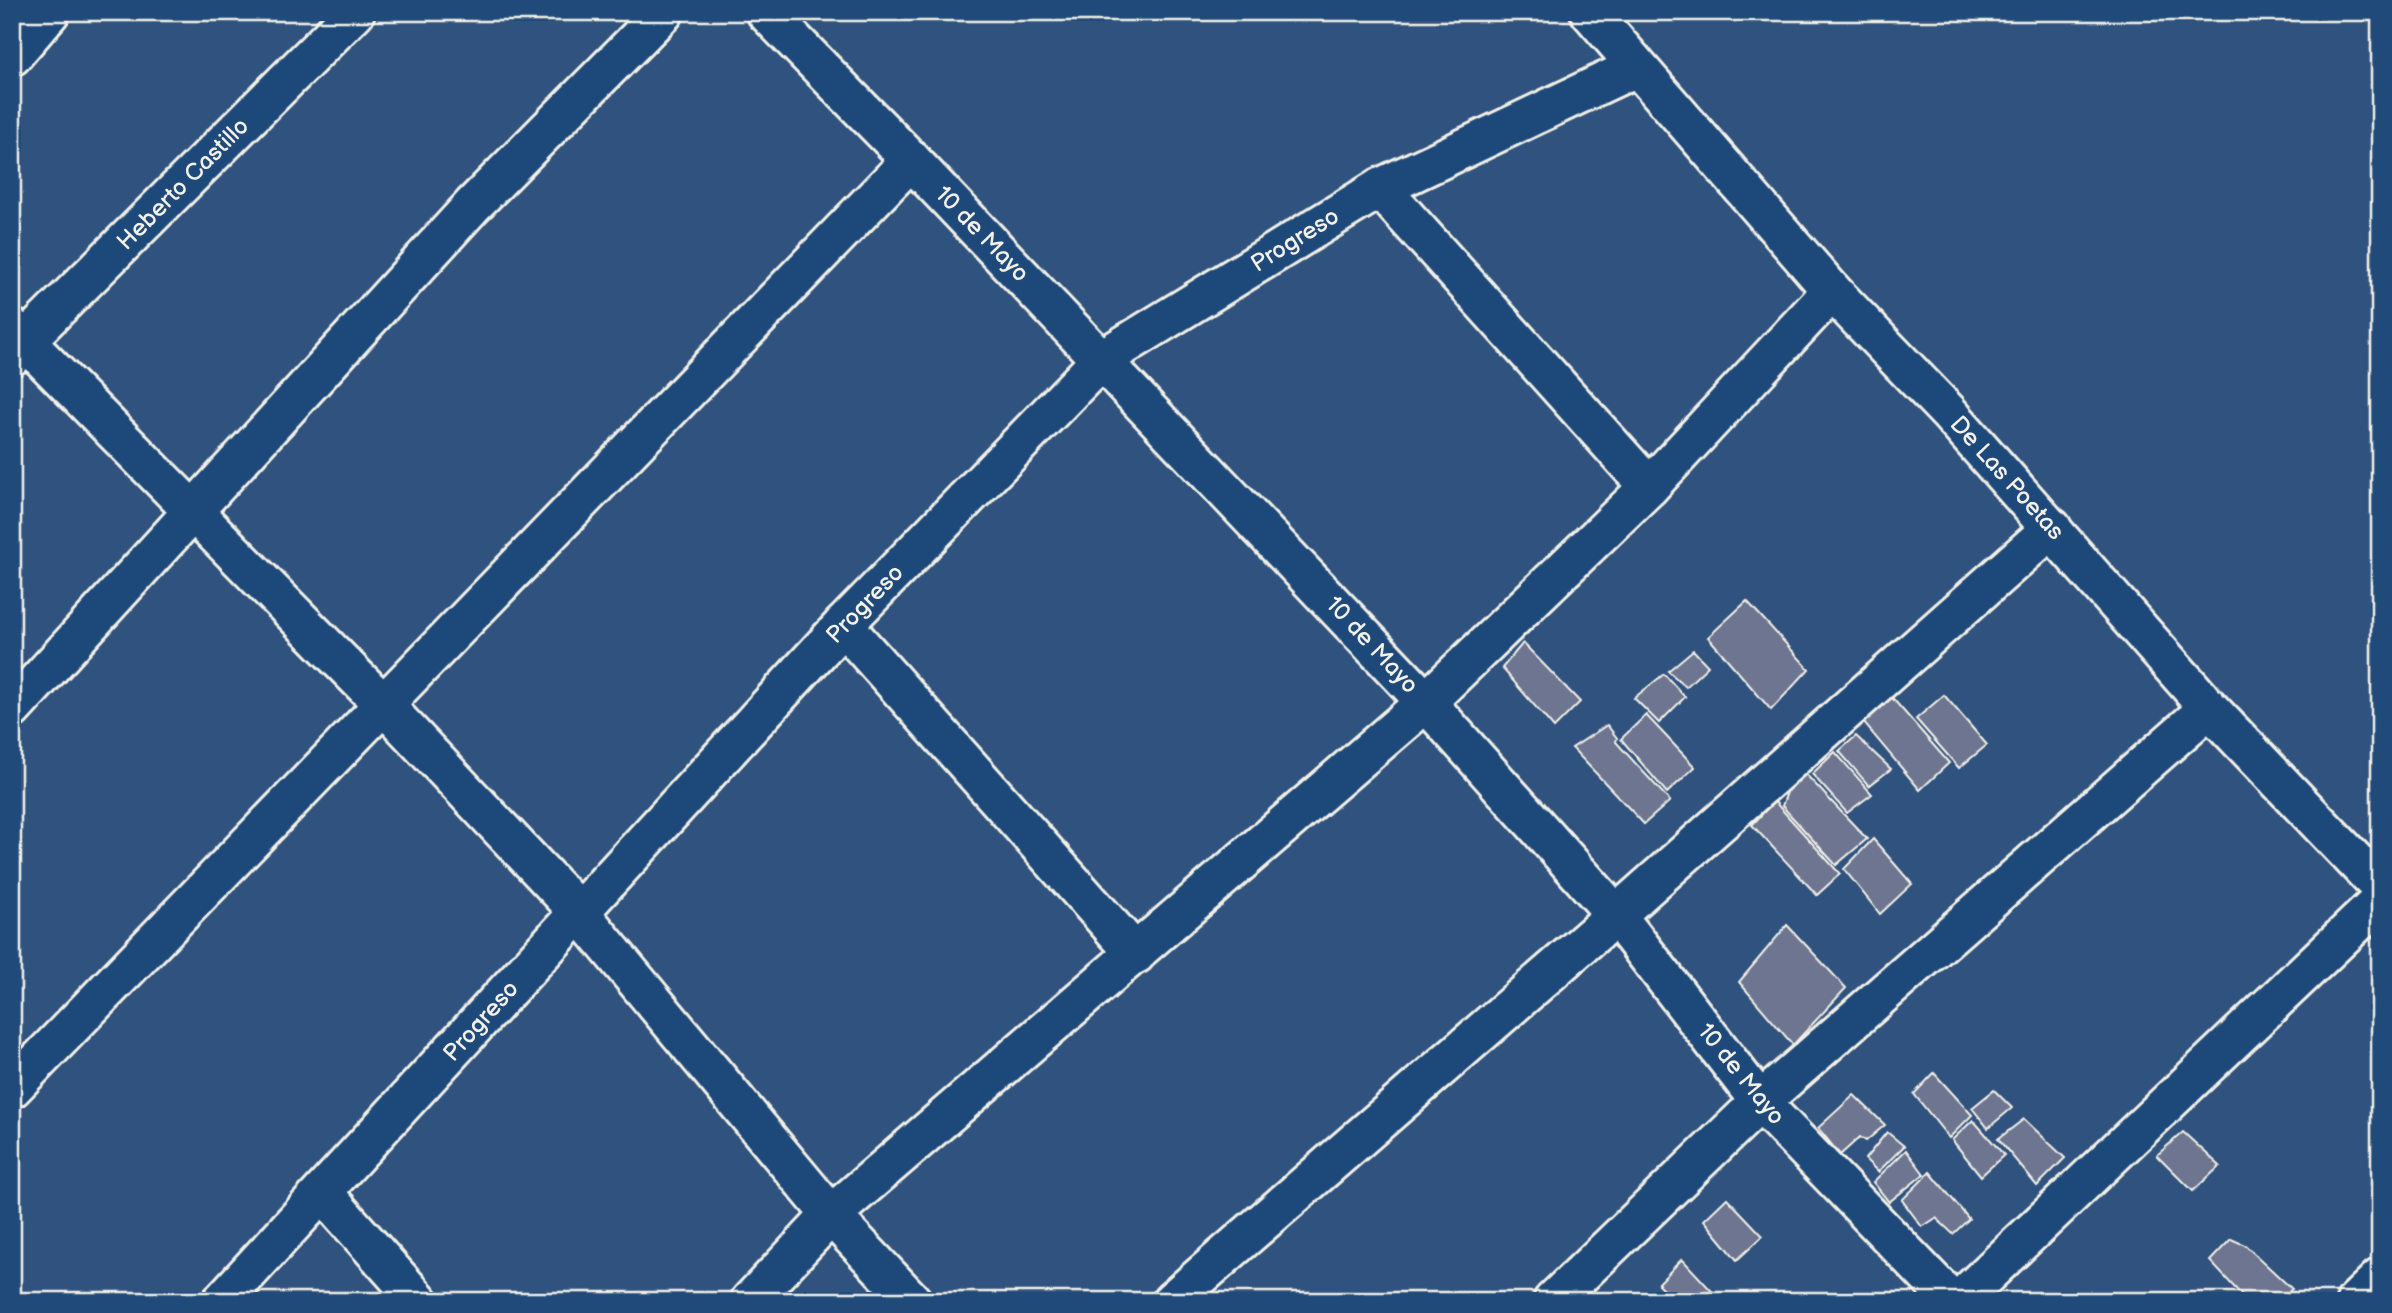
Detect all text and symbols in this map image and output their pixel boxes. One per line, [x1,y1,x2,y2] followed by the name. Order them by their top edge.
[111,112,255,256] street label: Heberto Castillo
[929,180,1035,288] street label: 10 de Mayo
[1245,202,1345,278] street label: Progreso
[1944,410,2070,546] street label: De Las Poetas
[820,558,910,650] street label: Progreso
[1320,590,1424,700] street label: 10 de Mayo
[437,975,525,1067] street label: Progreso
[1691,1017,1791,1131] street label: 10 de Mayo

